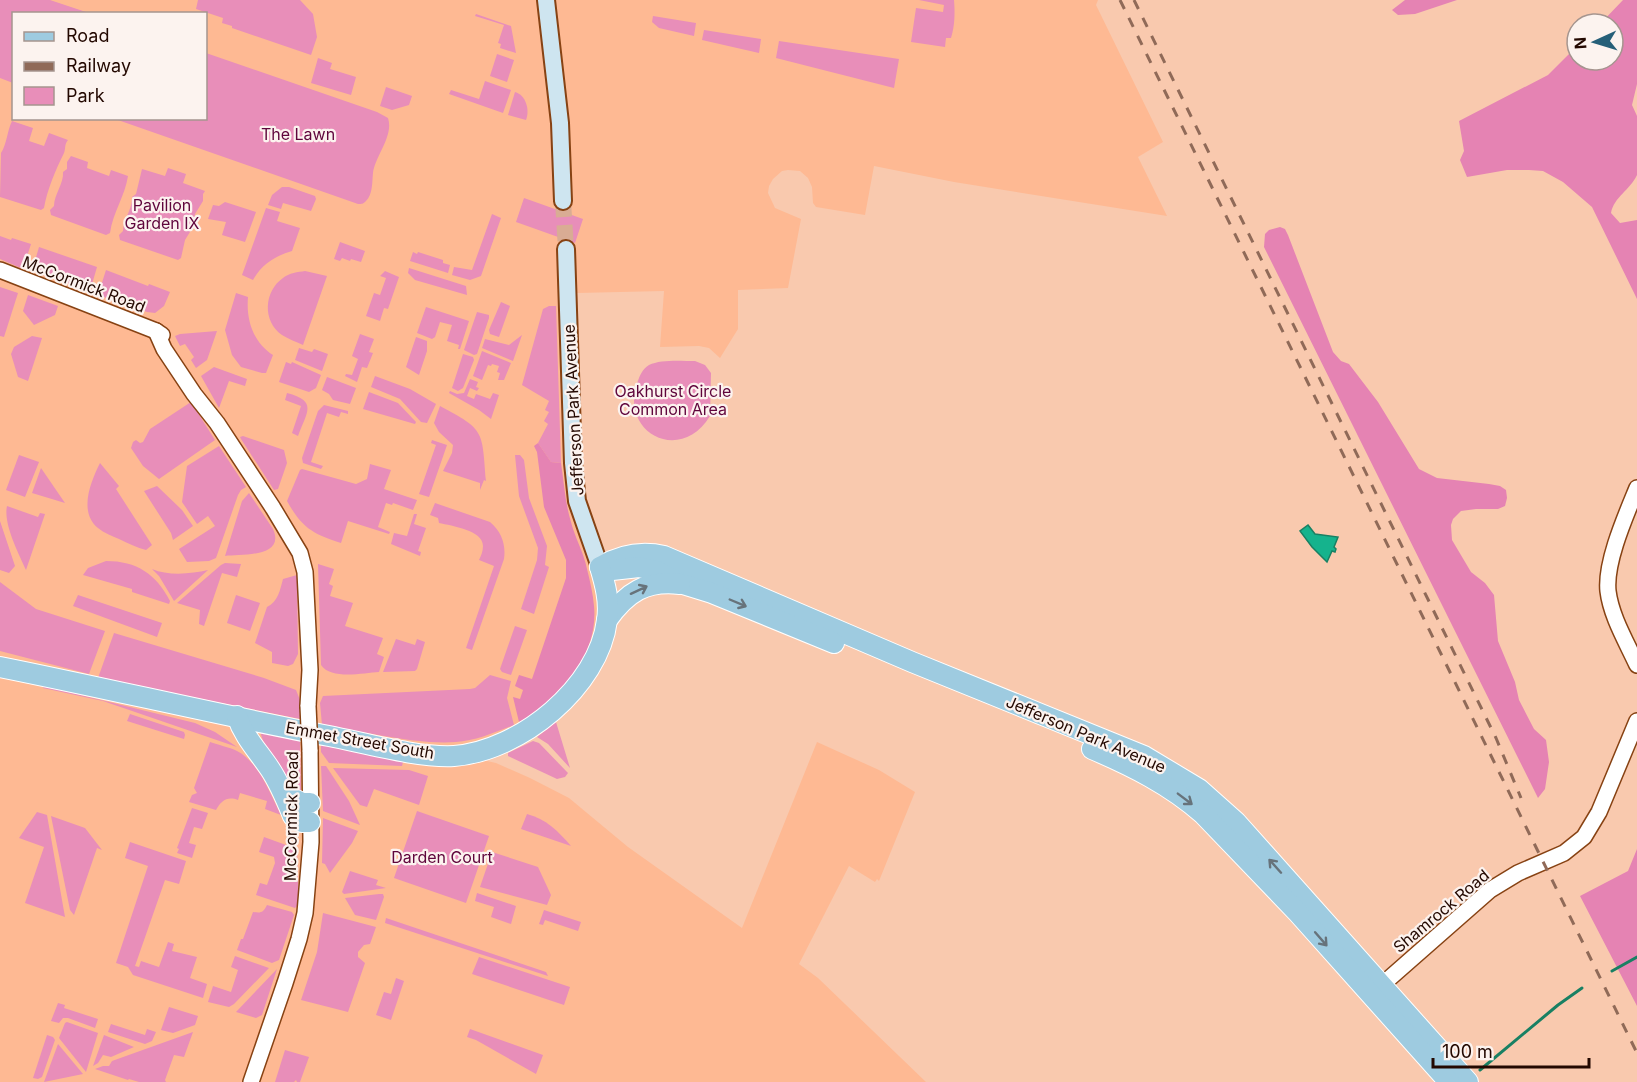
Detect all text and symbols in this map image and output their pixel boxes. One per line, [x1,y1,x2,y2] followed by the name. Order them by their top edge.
[12,12,207,120] legend
[1565,12,1625,72] north arrow
[66,25,109,46] text: Road
[1570,36,1590,50] text: N
[66,55,131,76] text: Railway
[66,85,105,106] text: Park
[261,124,335,144] park label: The Lawn
[125,195,200,233] park label: Pavilion Garden IX
[20,251,148,317] street label: McCormick Road
[559,324,587,496] street label: Jefferson Park Avenue
[615,381,731,419] park label: Oakhurst Circle Common Area
[630,584,648,596] one-way arrow
[728,598,746,609] one-way arrow
[1003,691,1169,777] street label: Jefferson Park Avenue
[284,717,436,763] street label: Emmet Street South
[280,751,302,881] street label: McCormick Road
[1176,793,1192,806] one-way arrow
[391,847,493,867] park label: Darden Court
[1268,859,1282,874] one-way arrow
[1389,865,1493,957] street label: Shamrock Road
[1314,931,1328,946] one-way arrow
[1433,1031,1589,1069] scale bar
[1442,1041,1493,1062] text: 100 m

